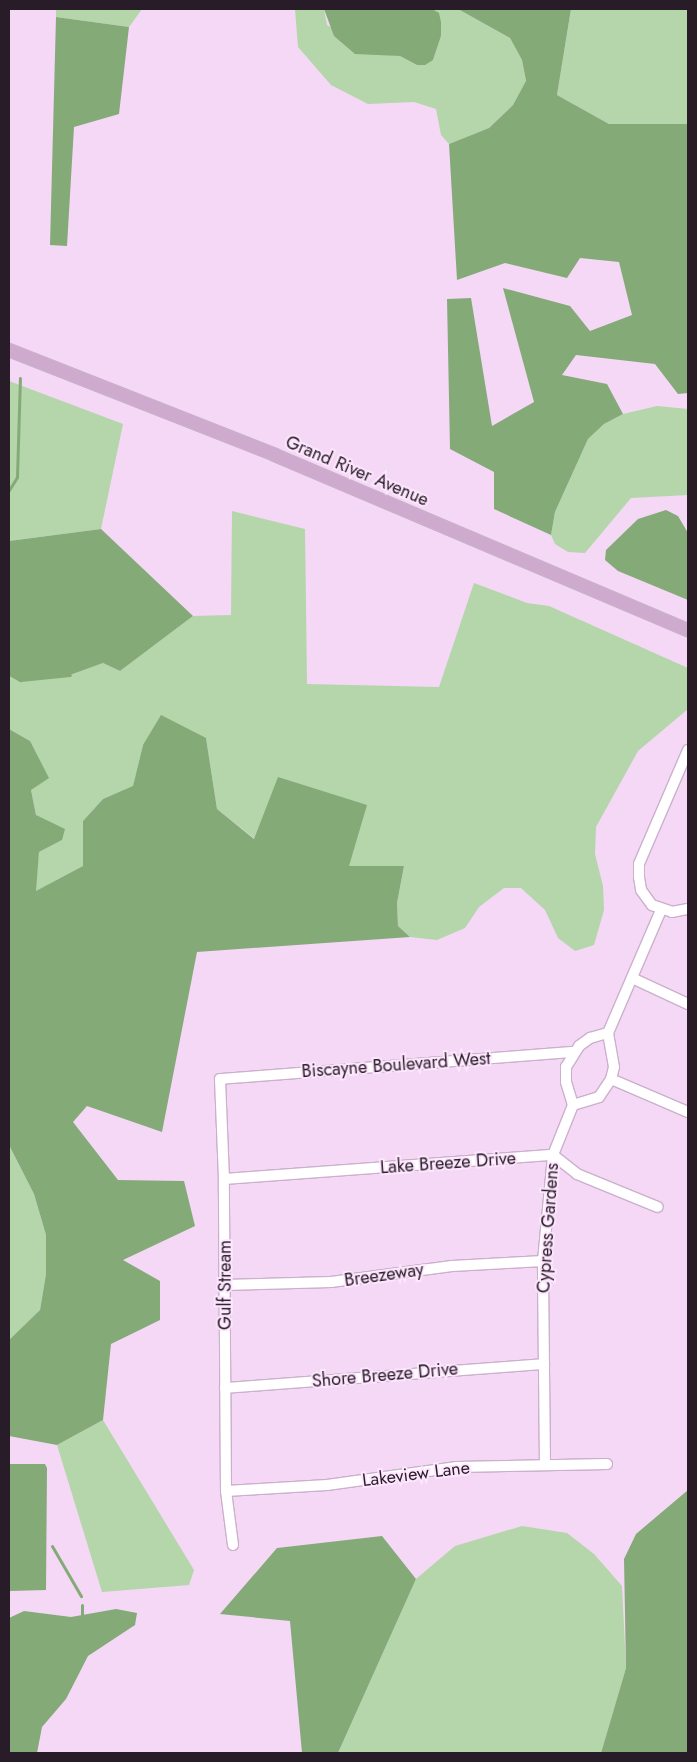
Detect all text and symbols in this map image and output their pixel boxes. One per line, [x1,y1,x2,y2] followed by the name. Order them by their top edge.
[282,431,432,511] street label: Grand River Avenue
[301,1048,491,1082] street label: Biscayne Boulevard West
[379,1147,517,1179] street label: Lake Breeze Drive
[533,1162,563,1294] street label: Cypress Gardens
[214,1240,236,1330] street label: Gulf Stream
[343,1259,425,1291] street label: Breezeway
[311,1358,459,1392] street label: Shore Breeze Drive
[361,1457,471,1491] street label: Lakeview Lane

